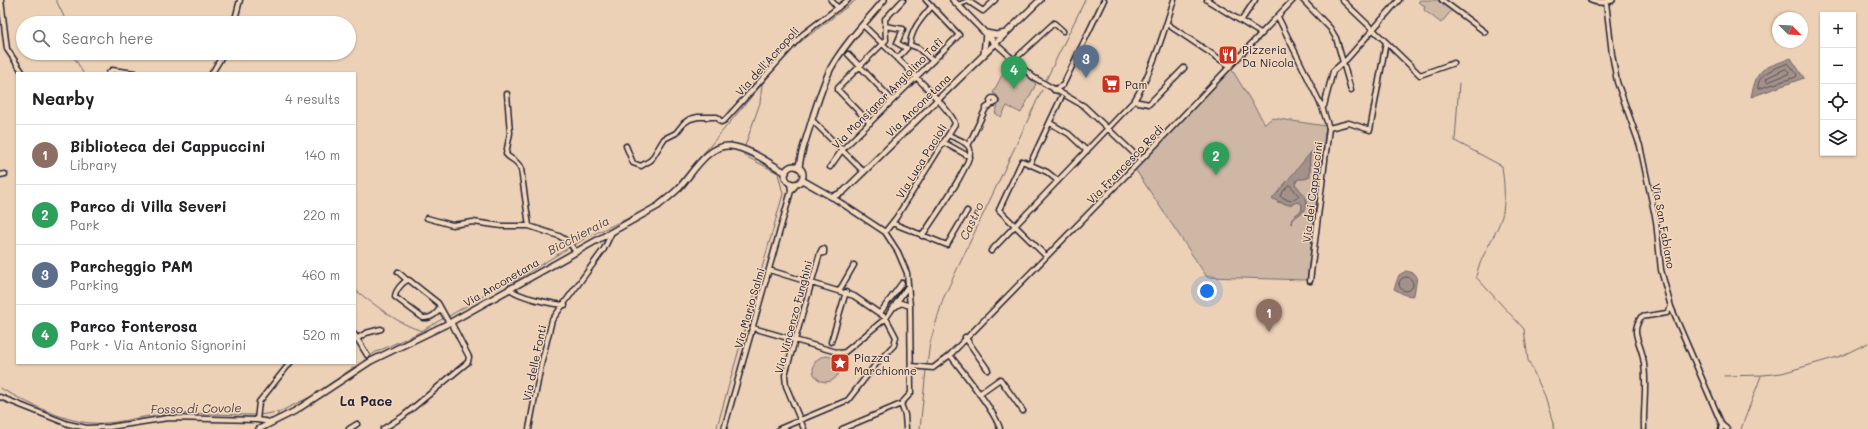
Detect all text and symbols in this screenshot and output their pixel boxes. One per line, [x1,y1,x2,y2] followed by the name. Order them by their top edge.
[1772,12,1808,48] north arrow
[1820,12,1856,156] map controls
[1820,12,1856,48] button: +
[16,16,356,60] search box
[732,23,802,99] street label: Via dell'Acropoli
[30,27,52,49] icon: search
[62,28,153,48] text: Search here
[828,34,946,152] street label: Via Monsignor Angiolino Tafi
[1242,42,1294,70] place label: Pizzeria Da Nicola
[1217,44,1239,66] restaurant icon: Pizzeria Da Nicola
[1073,45,1099,78] pin: 3
[1820,48,1856,84] button: −
[1001,56,1027,89] pin: 4
[882,70,954,140] street label: Via Anconetana
[1100,73,1122,95] supermarket icon: Pam
[1125,77,1147,92] place label: Pam
[1820,84,1856,120] button: locate
[32,87,94,109] text: Nearby
[285,90,340,107] text: 4 results
[1820,120,1856,156] button: layers
[892,121,950,201] street label: Via Luca Pacioli
[1083,121,1167,207] street label: Via Francesco Redi
[70,136,266,156] text: Biblioteca dei Cappuccini
[1298,141,1326,243] street label: Via dei Cappuccini
[1203,142,1229,175] pin: 2
[42,146,48,163] text: 1
[304,146,340,163] text: 140 m
[70,156,117,173] text: Library
[1649,182,1679,270] street label: Via San Fabiano
[70,196,227,216] text: Parco di Villa Severi
[955,199,987,243] water label: Castro
[41,206,49,223] text: 2
[303,206,340,223] text: 220 m
[544,212,612,258] water label: Bicchieraia
[70,216,99,233] text: Park
[460,254,542,310] street label: Via Anconetana
[70,256,193,276] text: Parcheggio PAM
[771,259,815,375] street label: Via Vincenzo Funghini
[41,266,49,283] text: 3
[302,266,340,283] text: 460 m
[730,266,768,350] street label: Via Mario Salmi
[70,276,118,293] text: Parking
[1197,281,1217,301] your location
[1256,299,1282,332] pin: 1
[70,316,197,336] text: Parco Fonterosa
[519,324,549,402] street label: Via delle Fonti
[41,326,49,343] text: 4
[303,326,340,343] text: 520 m
[70,336,246,353] text: Park · Via Antonio Signorini
[854,350,917,378] place label: Piazza Marchionne
[829,352,851,374] place icon: Piazza Marchionne
[340,392,393,409] district label: La Pace
[150,399,242,417] water label: Fosso di Covole

